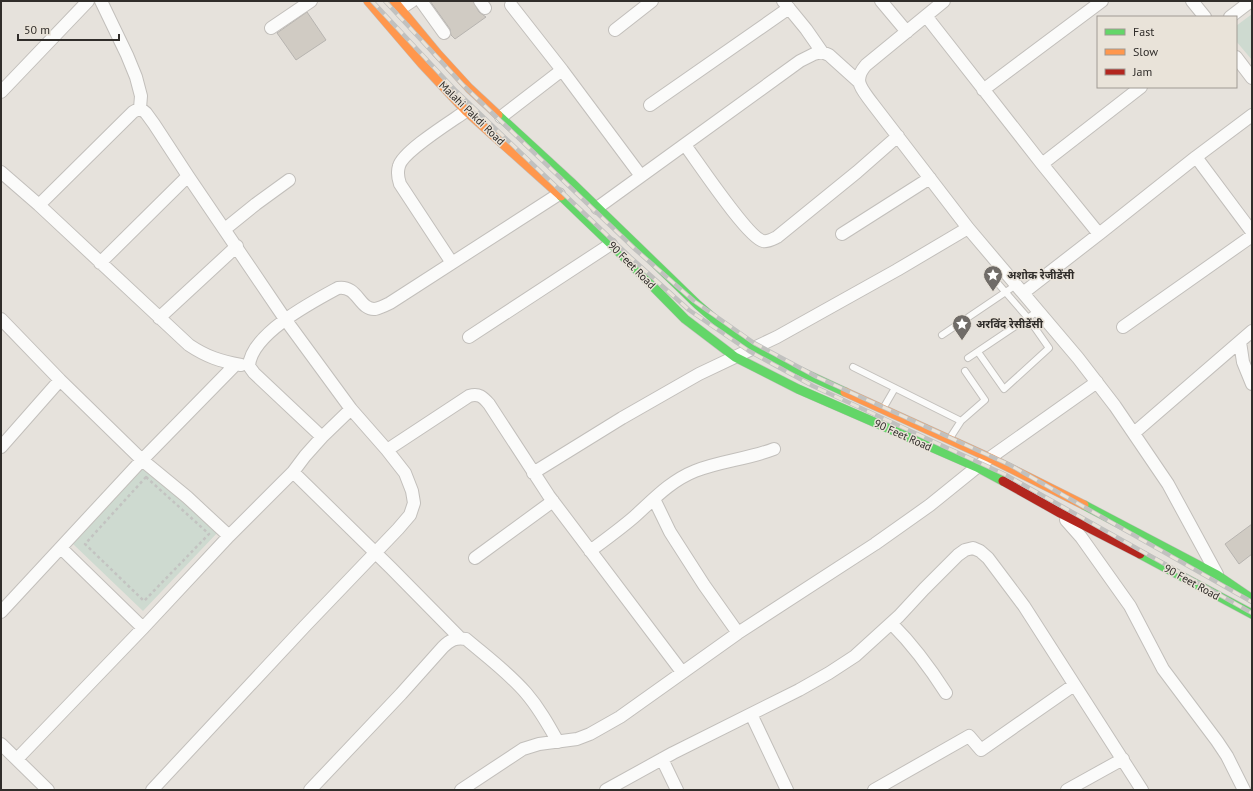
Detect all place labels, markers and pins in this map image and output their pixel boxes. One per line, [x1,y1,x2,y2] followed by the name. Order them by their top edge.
[982,264,1004,292] place icon: अशोक रेजीडेंसी
[1007,268,1075,282] place label: अशोक रेजीडेंसी
[951,313,973,341] place icon: अरविंद रेसीडेंसी
[976,317,1044,331] place label: अरविंद रेसीडेंसी

